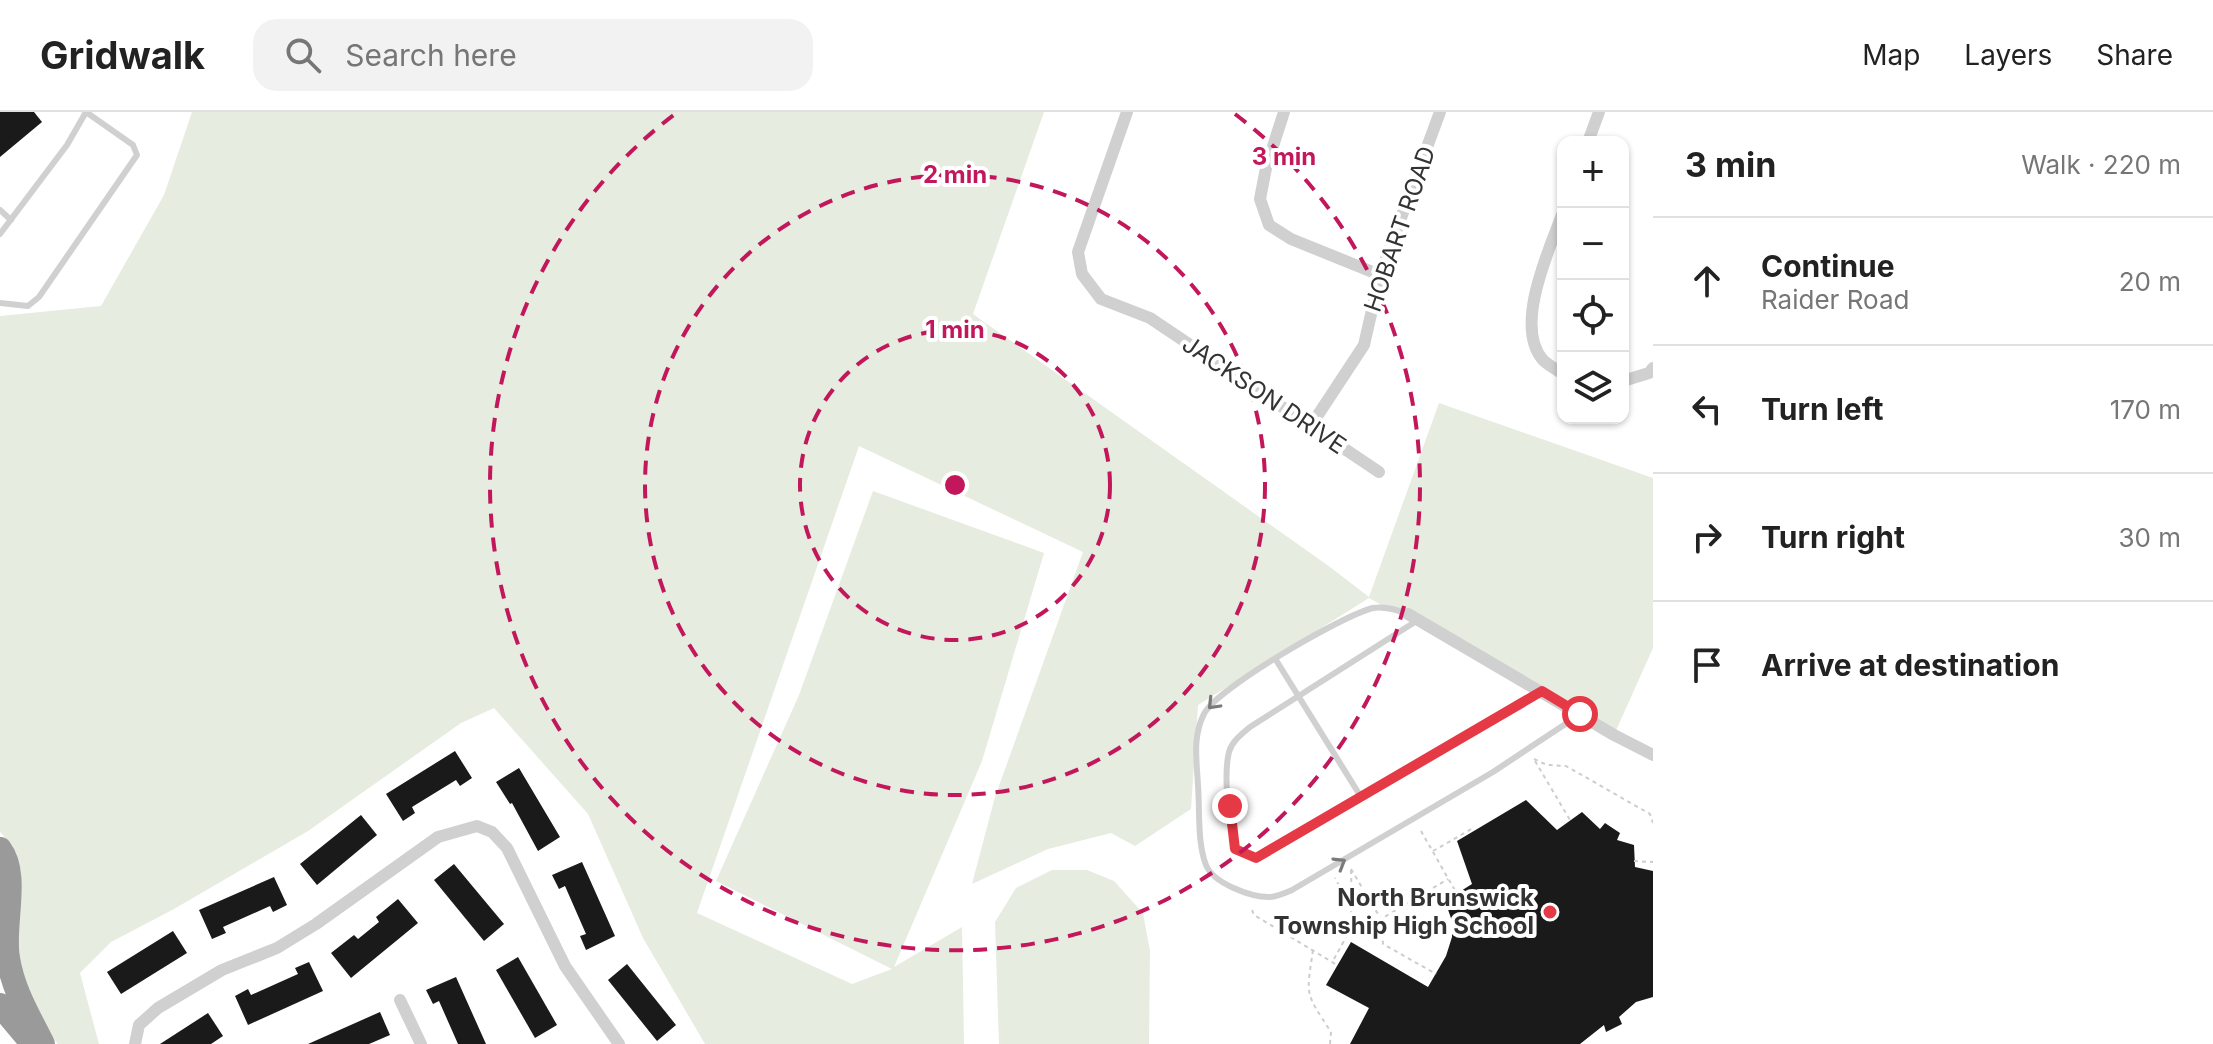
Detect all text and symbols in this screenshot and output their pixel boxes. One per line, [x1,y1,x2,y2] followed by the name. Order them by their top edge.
[253,19,813,91] search box
[40,32,205,78] text: Gridwalk
[281,33,325,77] icon: search
[345,37,517,73] text: Search here
[1862,38,1920,72] text: Map
[1964,38,2052,72] text: Layers
[2096,38,2173,72] text: Share
[1557,136,1629,424] map controls
[1557,136,1629,208] button: +
[1252,142,1316,171] text: 3 min
[1358,142,1441,315] street label: HOBART ROAD
[1685,144,1776,185] text: 3 min
[2021,149,2181,180] text: Walk · 220 m
[923,160,987,189] text: 2 min
[1557,208,1629,280] button: −
[1761,248,1895,284] text: Continue
[1685,259,1729,303] icon: ahead
[2119,266,2181,297] text: 20 m
[1557,280,1629,352] button: locate
[1761,284,1909,315] text: Raider Road
[925,315,985,344] text: 1 min
[1177,329,1352,460] street label: JACKSON DRIVE
[1557,352,1629,424] button: layers
[1685,387,1729,431] icon: left
[1761,391,1883,427] text: Turn left
[2110,394,2181,425] text: 170 m
[941,471,969,499] centre of rings
[1685,515,1729,559] icon: right
[1761,519,1905,555] text: Turn right
[2118,522,2181,553] text: 30 m
[1685,643,1729,687] icon: arrive
[1761,647,2059,683] text: Arrive at destination
[1208,695,1223,709] one-way arrow
[1562,696,1598,732] route start
[1212,788,1248,824] route end
[1331,857,1346,872] one-way arrow
[1273,883,1534,940] place label: North Brunswick Township High School
[1541,903,1559,921] marker: North Brunswick Township High School

